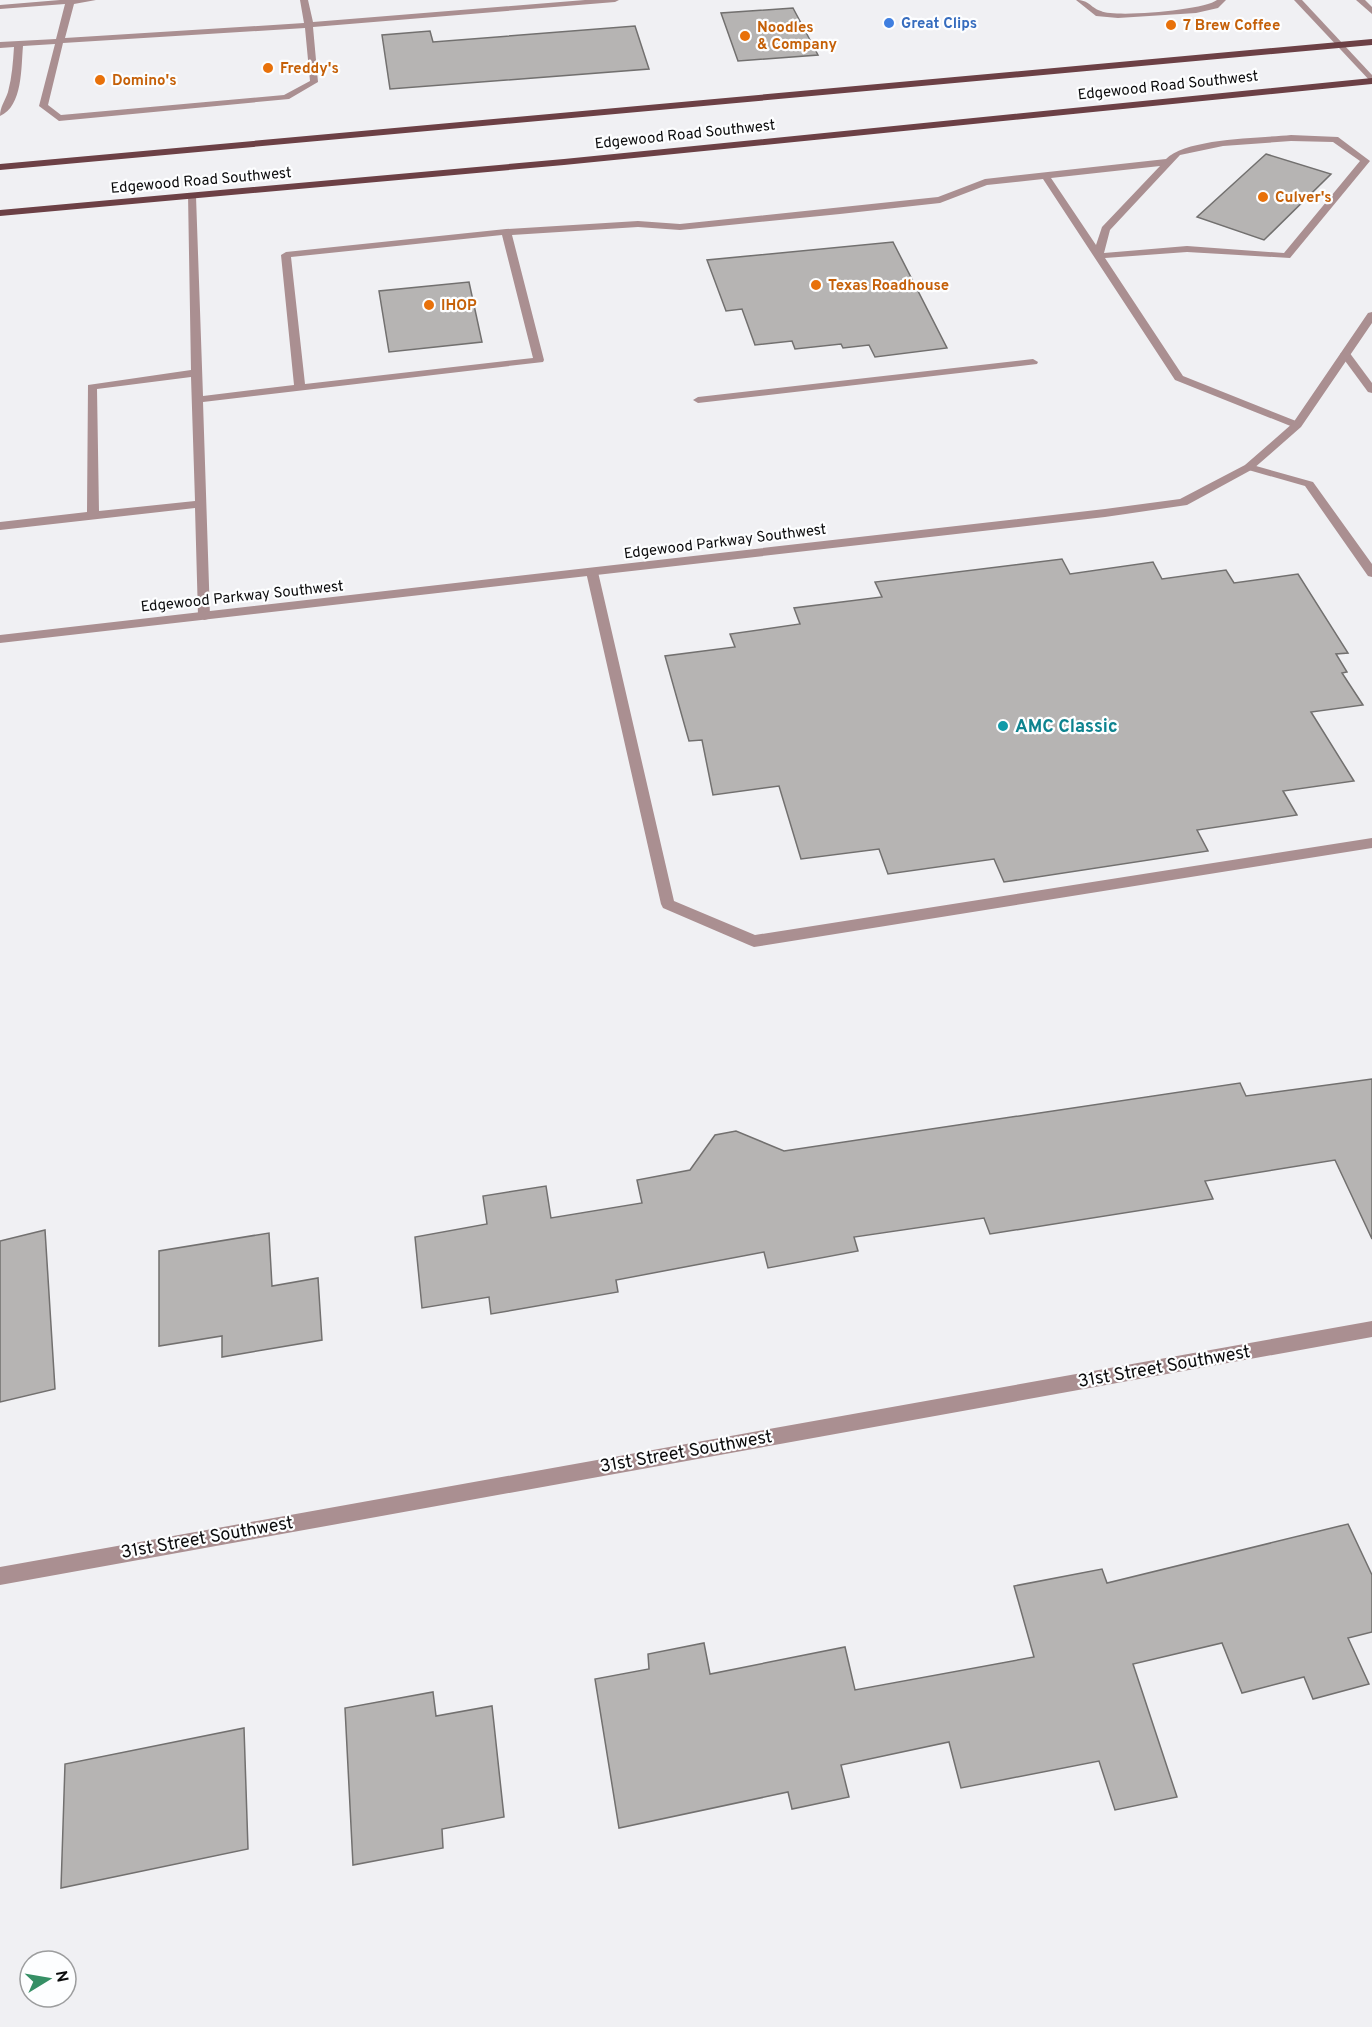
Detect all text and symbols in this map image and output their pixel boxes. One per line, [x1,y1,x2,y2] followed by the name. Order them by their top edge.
[901,15,977,34] place label: Great Clips
[882,16,896,30] marker: Great Clips
[1183,17,1280,36] place label: 7 Brew Coffee
[1164,18,1178,32] marker: 7 Brew Coffee
[757,19,837,55] place label: Noodles & Company
[738,29,752,43] marker: Noodles & Company
[280,60,339,79] place label: Freddy's
[261,61,275,75] marker: Freddy's
[1077,68,1259,105] street label: Edgewood Road Southwest
[112,72,177,91] place label: Domino's
[93,73,107,87] marker: Domino's
[594,117,776,154] street label: Edgewood Road Southwest
[110,164,292,199] street label: Edgewood Road Southwest
[1275,189,1332,208] place label: Culver's
[1256,190,1270,204] marker: Culver's
[828,277,949,296] place label: Texas Roadhouse
[809,278,823,292] marker: Texas Roadhouse
[441,297,477,316] place label: IHOP
[422,298,436,312] marker: IHOP
[623,521,827,564] street label: Edgewood Parkway Southwest
[140,577,344,618] street label: Edgewood Parkway Southwest
[1015,716,1118,739] place label: AMC Classic
[996,719,1010,733] marker: AMC Classic
[1076,1341,1252,1394] street label: 31st Street Southwest
[598,1426,774,1479] street label: 31st Street Southwest
[119,1512,295,1565] street label: 31st Street Southwest
[18,1949,78,2009] north arrow
[50,1969,72,1984] text: N

